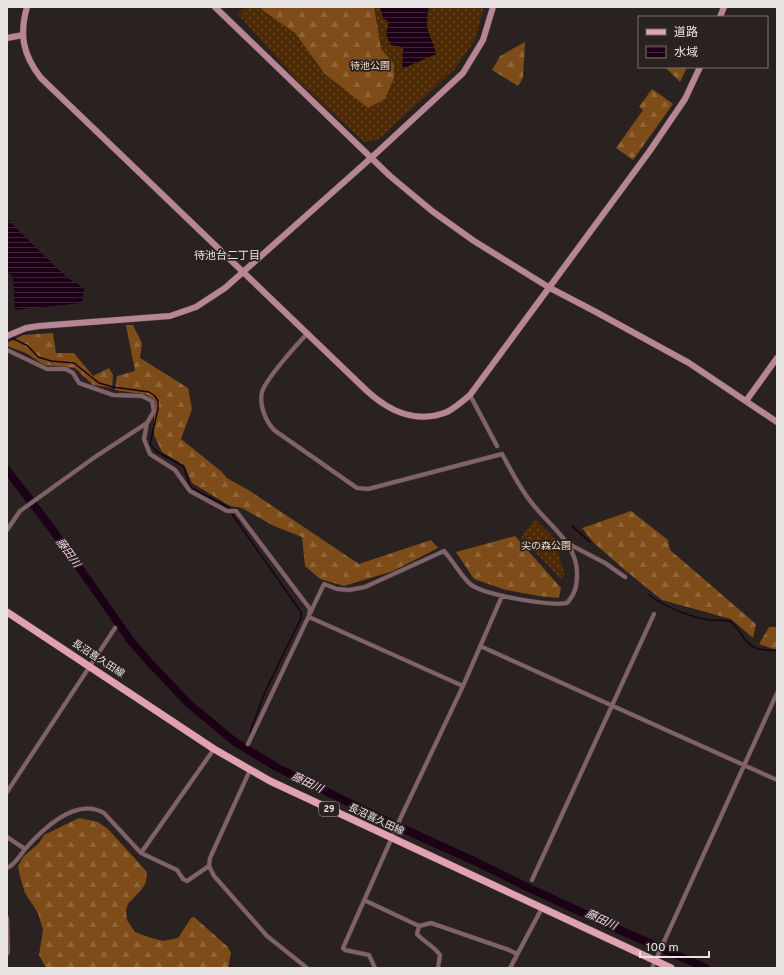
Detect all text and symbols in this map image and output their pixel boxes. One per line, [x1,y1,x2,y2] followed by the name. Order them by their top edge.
[638,16,768,68] legend
[674,25,698,41] text: 道路
[674,45,698,61] text: 水域
[350,60,390,73] park label: 待池公園
[194,249,260,263] district label: 待池台二丁目
[53,536,84,571] water label: 藤田川
[521,540,571,553] park label: 尖の森公園
[69,637,127,681] street label: 長沼喜久田線
[289,769,326,797] water label: 藤田川
[346,801,406,839] street label: 長沼喜久田線
[319,802,339,816] road number: 29
[583,907,620,934] water label: 藤田川
[640,933,709,959] scale bar
[646,940,679,956] text: 100 m

